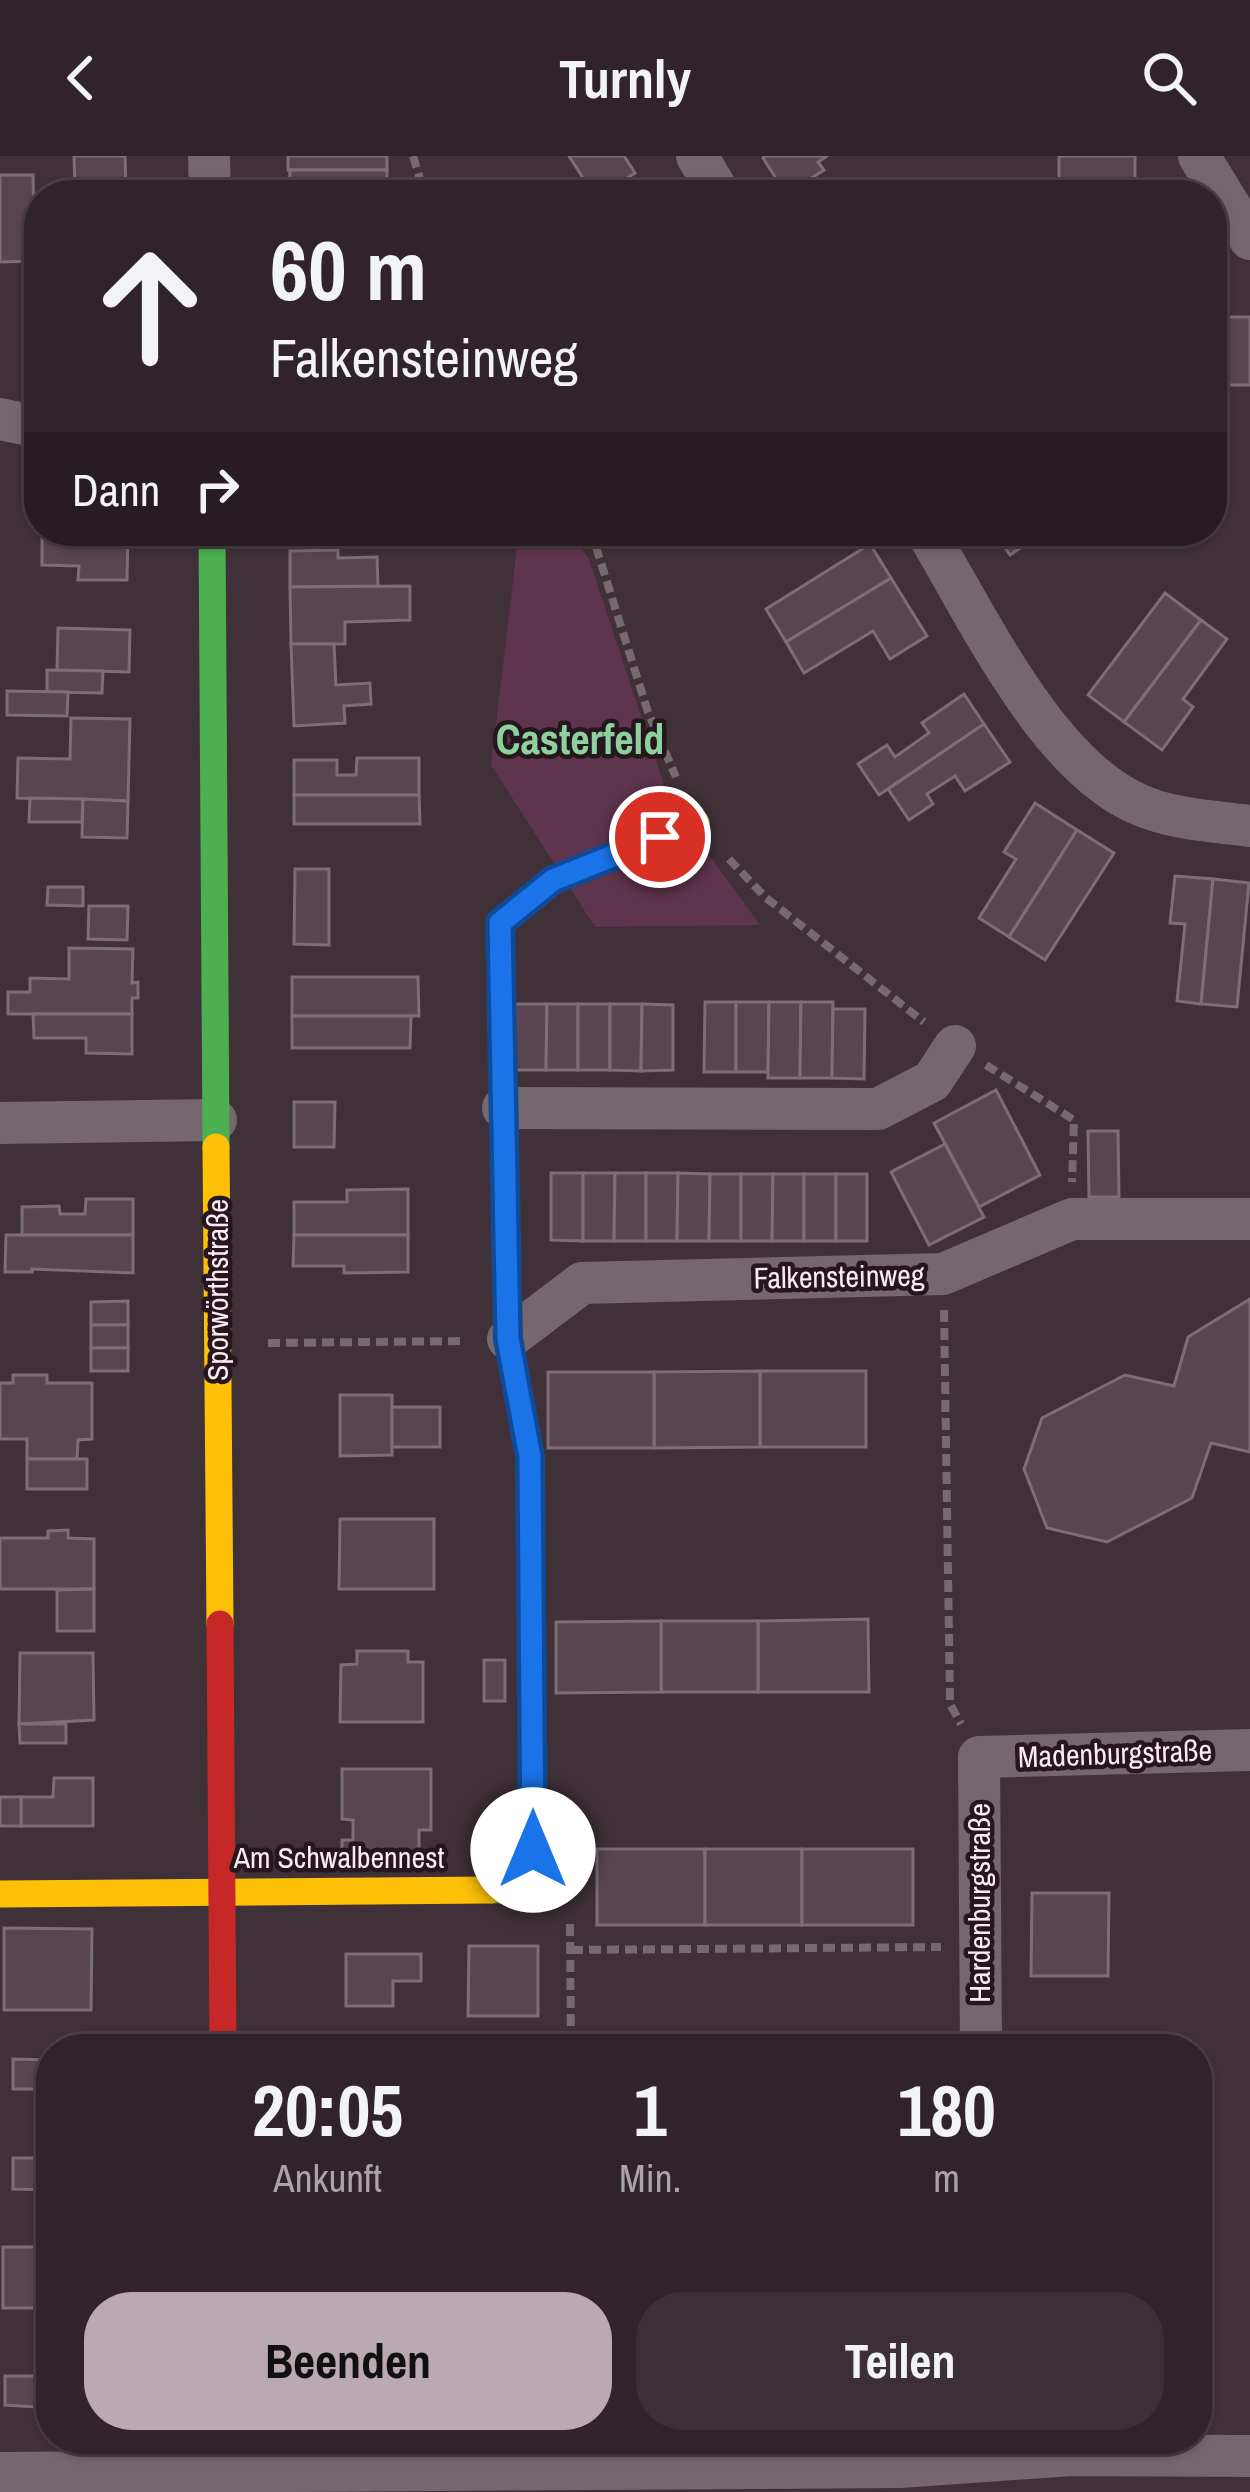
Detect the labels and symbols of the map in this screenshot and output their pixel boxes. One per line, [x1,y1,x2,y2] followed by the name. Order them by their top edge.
[496,711,664,767] district label: Casterfeld
[609,786,711,888] pin
[197,1199,237,1381] street label: Sporwörthstraße
[753,1255,925,1297] street label: Falkensteinweg
[1017,1730,1213,1776] street label: Madenburgstraße
[470,1787,596,1913] position arrow
[959,1803,999,2003] street label: Hardenburgstraße
[233,1837,444,1877] street label: Am Schwalbennest

